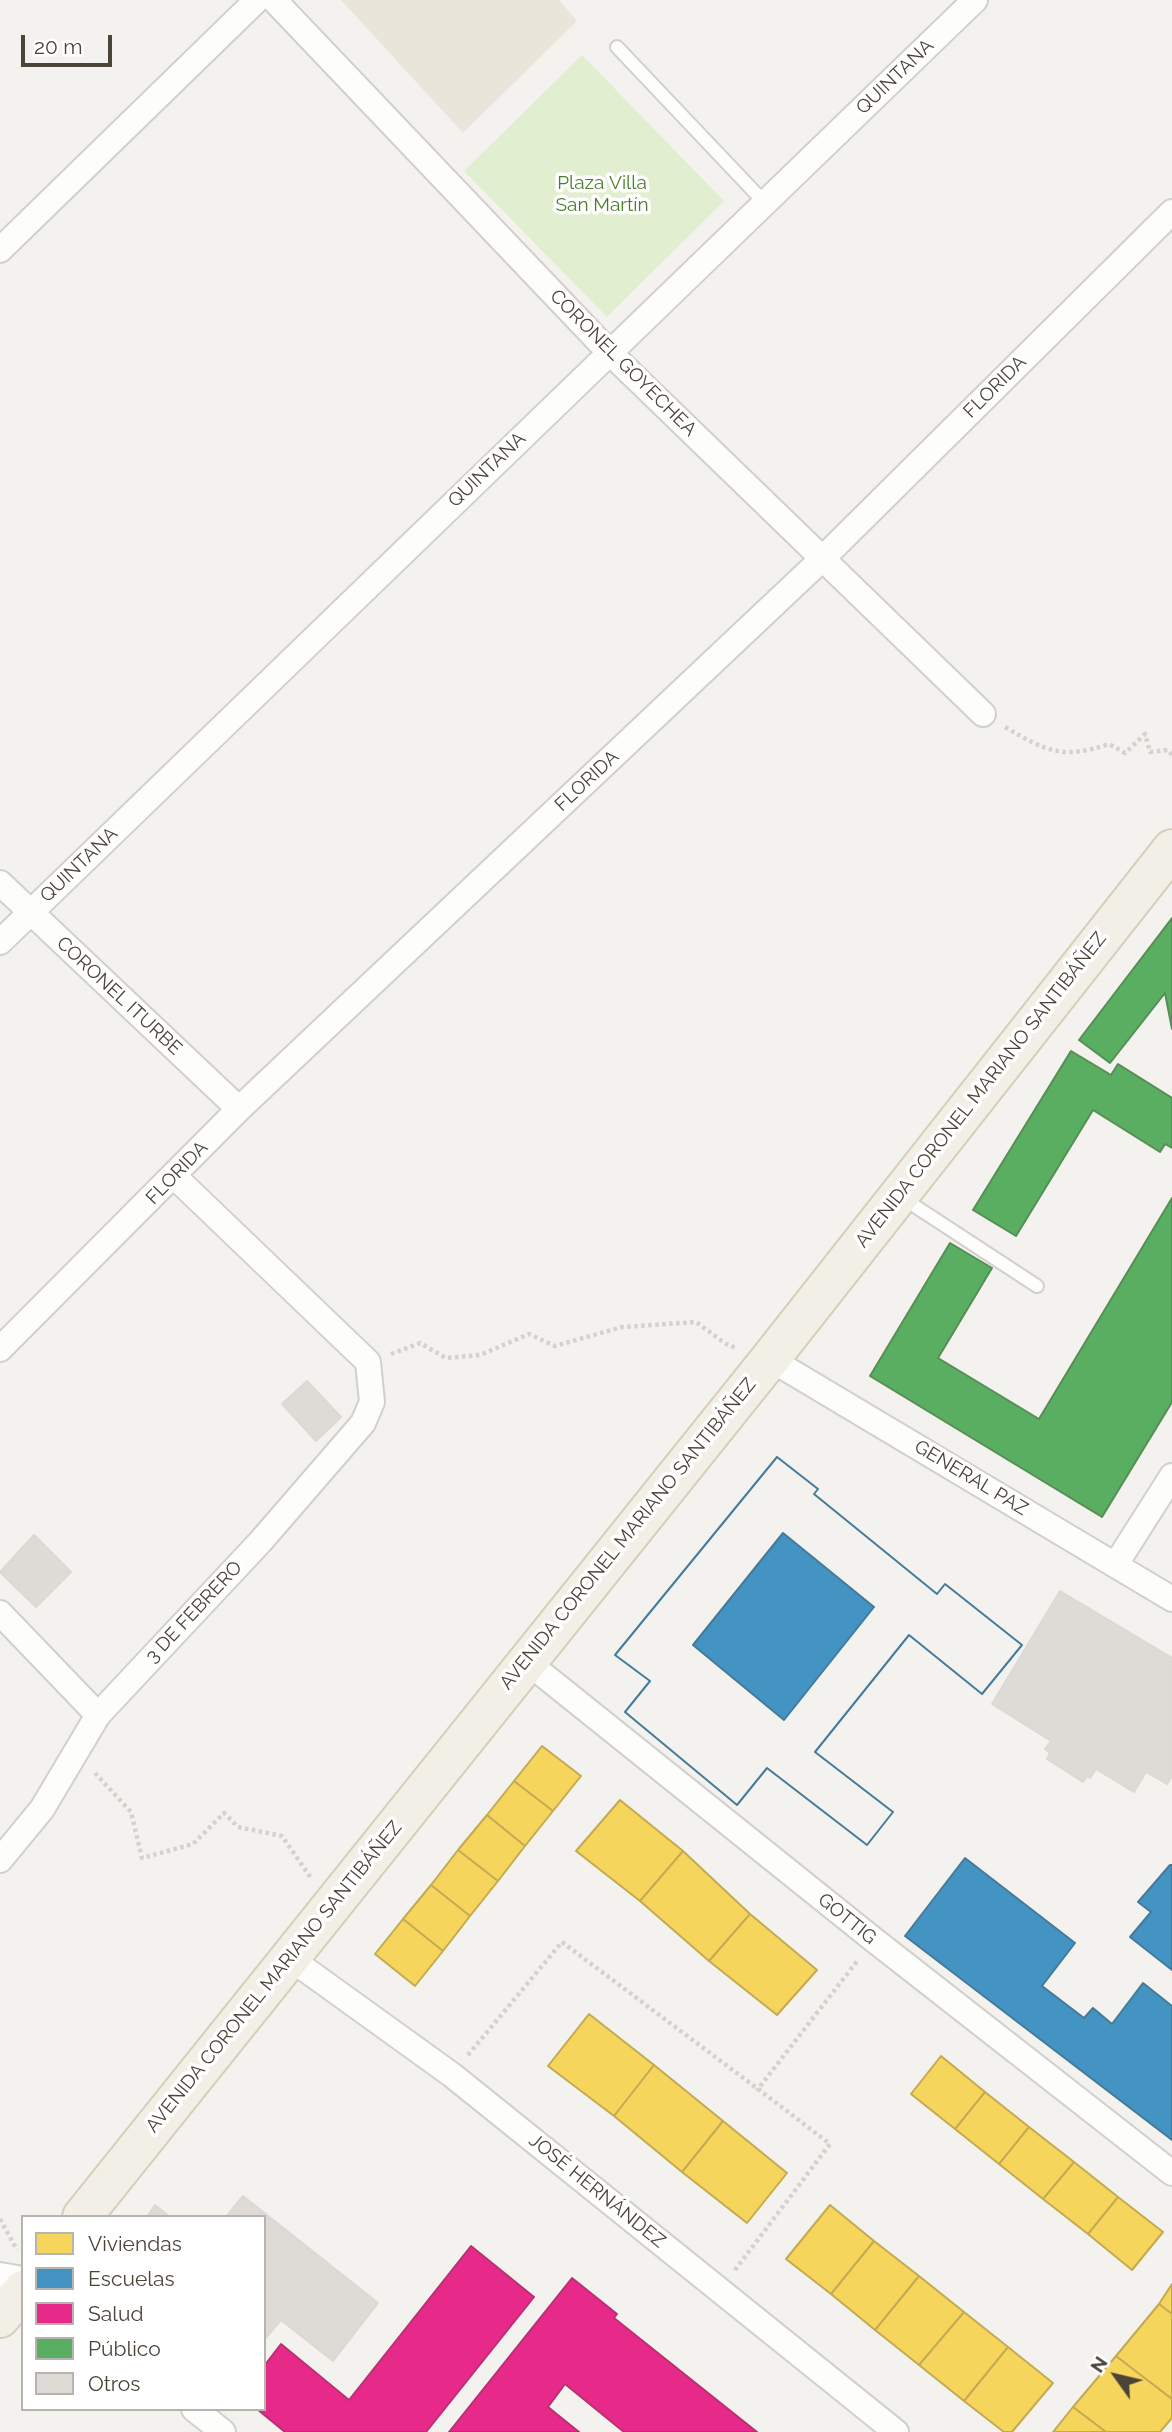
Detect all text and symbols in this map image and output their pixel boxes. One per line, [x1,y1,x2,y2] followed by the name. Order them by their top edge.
[24,21,116,65] scale bar
[34,34,82,59] text: 20 m
[852,35,938,119] street label: QUINTANA
[556,172,648,216] park label: Plaza Villa San Martín
[545,285,701,441] street label: CORONEL GOYECHEA
[959,351,1031,423] street label: FLORIDA
[444,428,530,512] street label: QUINTANA
[550,746,624,816] street label: FLORIDA
[36,823,122,907] street label: QUINTANA
[851,928,1111,1252] street label: AVENIDA CORONEL MARIANO SANTIBÁÑEZ
[52,932,186,1060] street label: CORONEL ITURBE
[141,1137,213,1209] street label: FLORIDA
[495,1374,761,1694] street label: AVENIDA CORONEL MARIANO SANTIBÁÑEZ
[910,1435,1032,1521] street label: GENERAL PAZ
[141,1556,247,1668] street label: 3 DE FEBRERO
[141,1817,407,2137] street label: AVENIDA CORONEL MARIANO SANTIBÁÑEZ
[813,1888,881,1950] street label: GOTTIG
[524,2129,670,2253] street label: JOSÉ HERNÁNDEZ
[21,2215,266,2411] legend
[88,2231,182,2256] text: Viviendas
[88,2266,175,2291] text: Escuelas
[88,2301,143,2326] text: Salud
[88,2336,161,2361] text: Público
[1081,2341,1151,2411] north arrow
[1085,2352,1112,2376] text: N
[88,2371,140,2396] text: Otros

